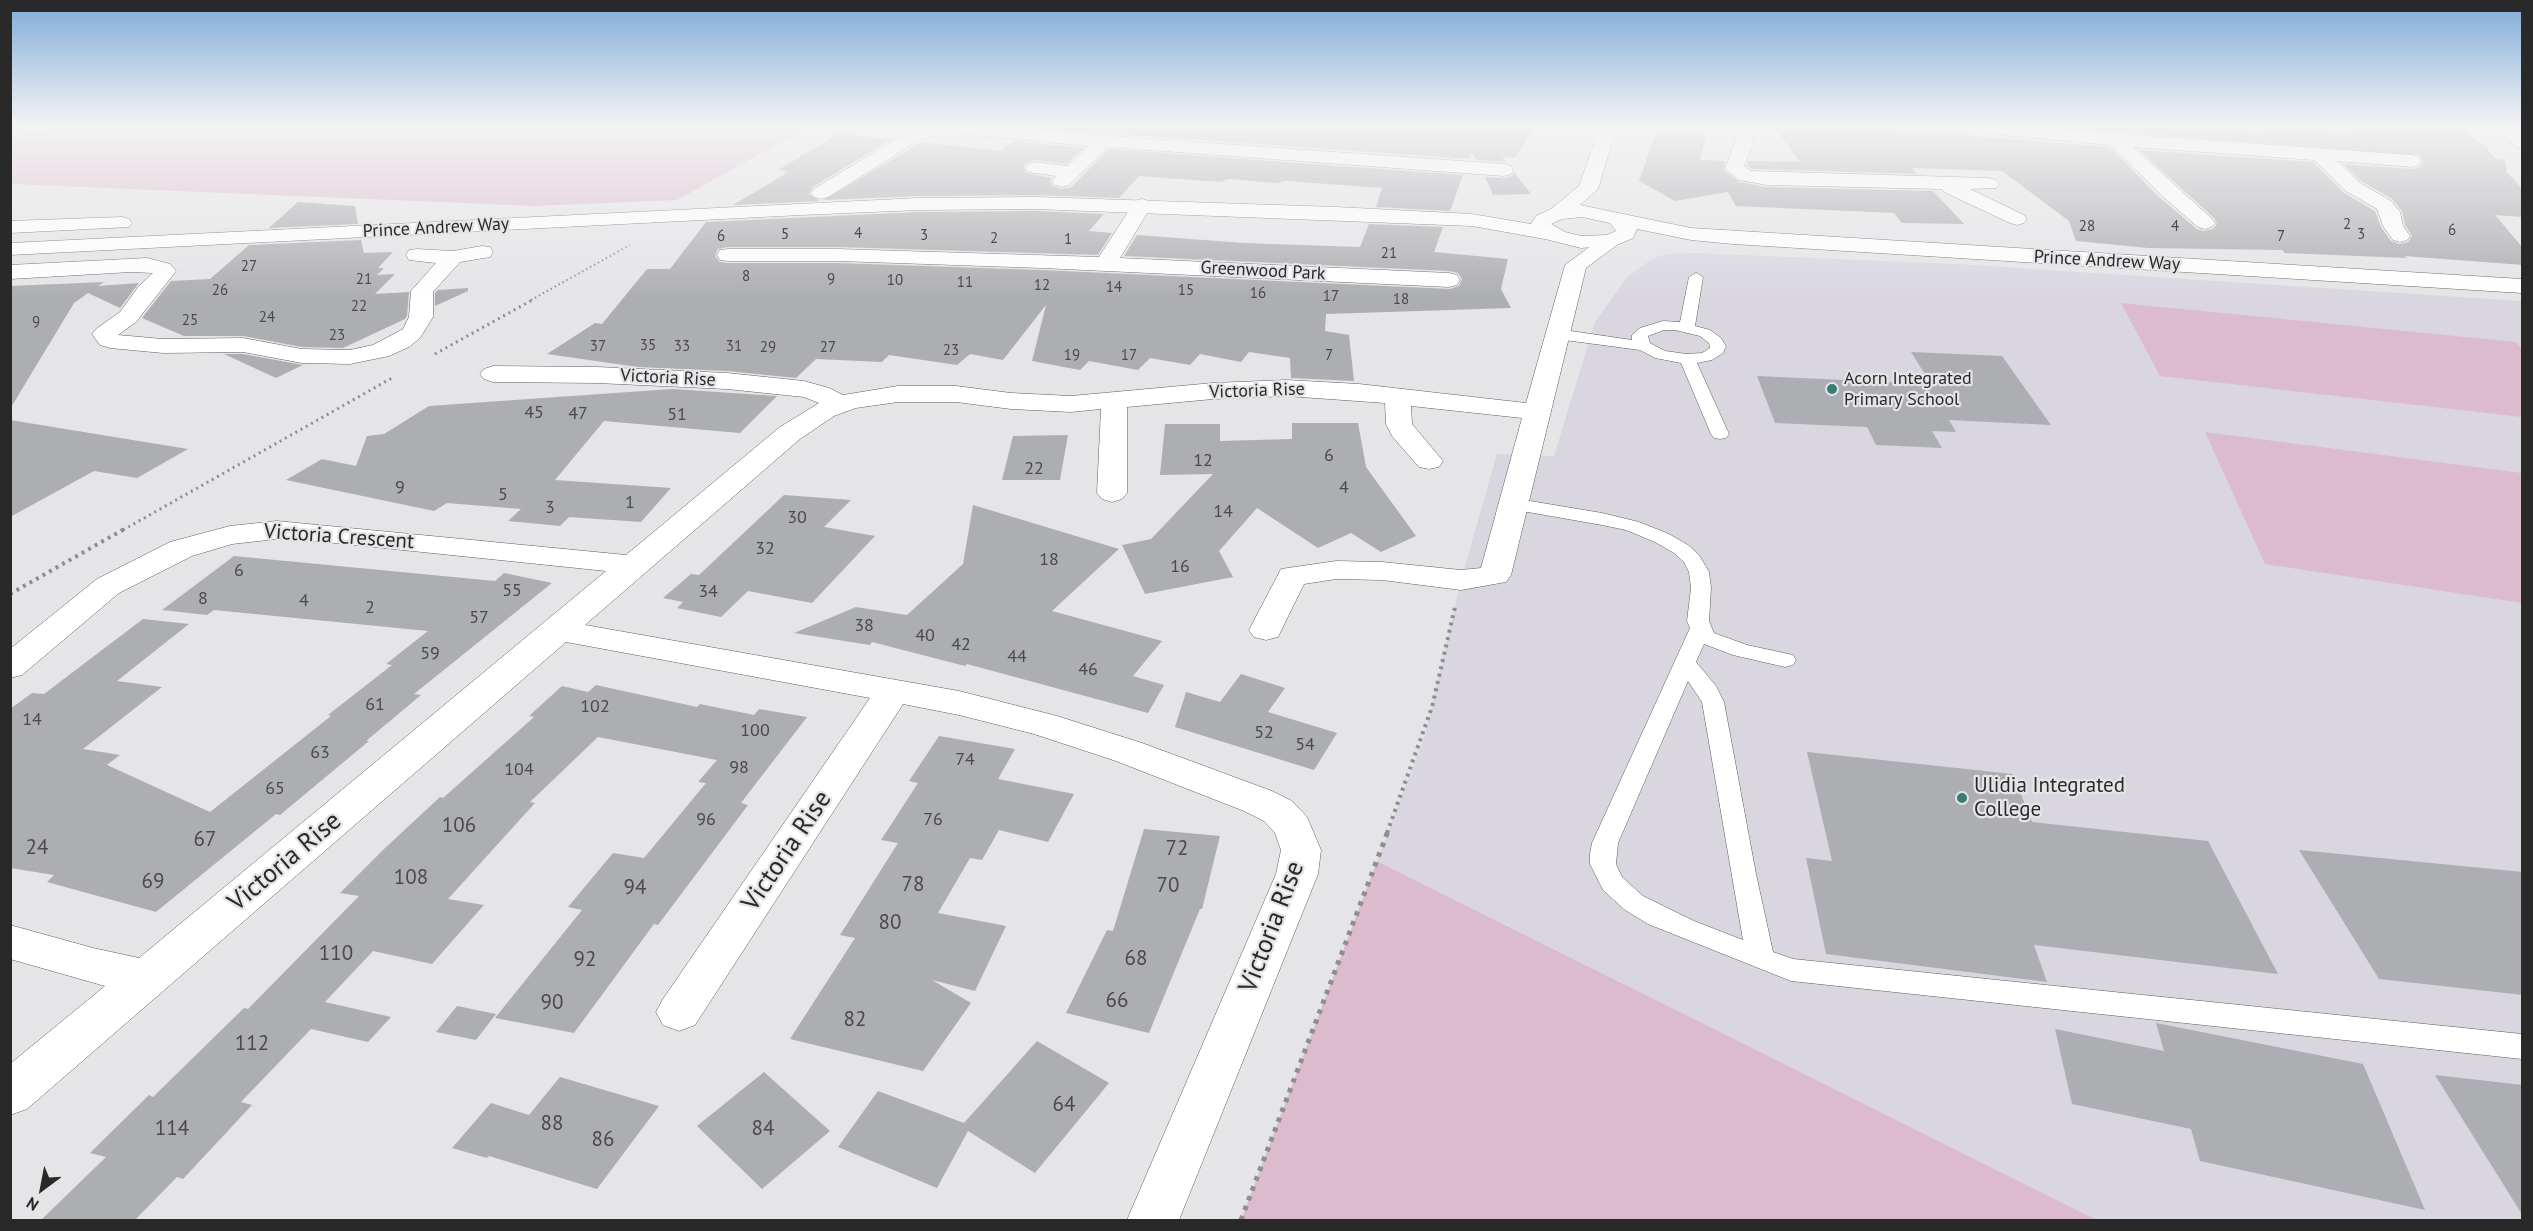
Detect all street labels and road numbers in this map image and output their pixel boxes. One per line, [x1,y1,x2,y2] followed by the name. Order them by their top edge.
[362,213,510,243] street label: Prince Andrew Way
[2033,246,2181,276] street label: Prince Andrew Way
[1200,257,1326,285] street label: Greenwood Park
[620,365,716,391] street label: Victoria Rise
[1209,379,1305,403] street label: Victoria Rise
[263,519,415,555] street label: Victoria Crescent
[735,785,839,917] street label: Victoria Rise
[222,806,348,918] street label: Victoria Rise
[1233,857,1311,997] street label: Victoria Rise

